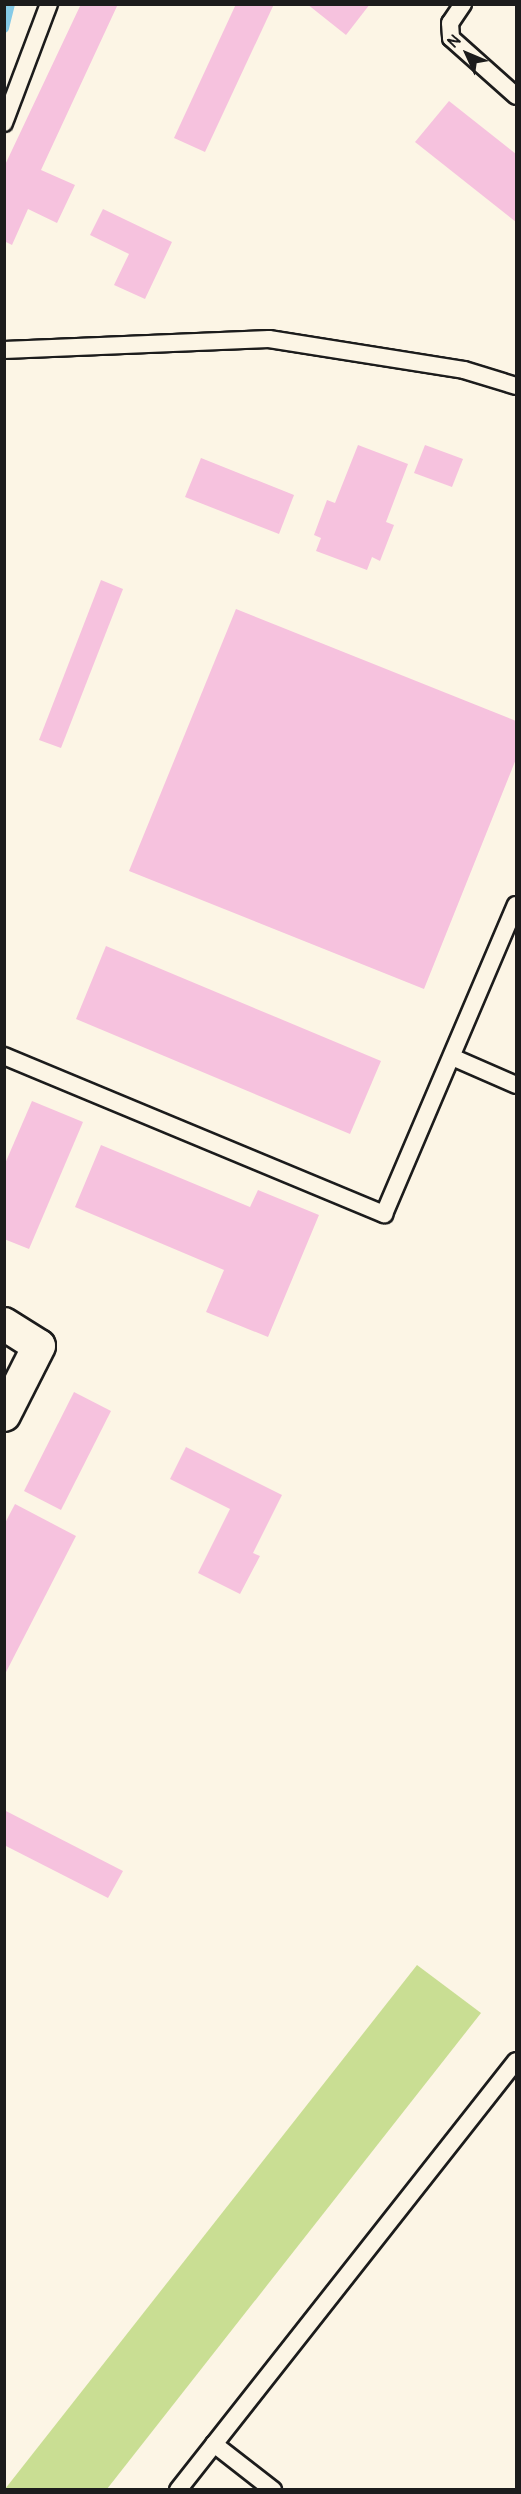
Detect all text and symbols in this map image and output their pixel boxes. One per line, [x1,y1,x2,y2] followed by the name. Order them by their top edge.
[437,24,497,84] north arrow
[443,31,465,52] text: N

